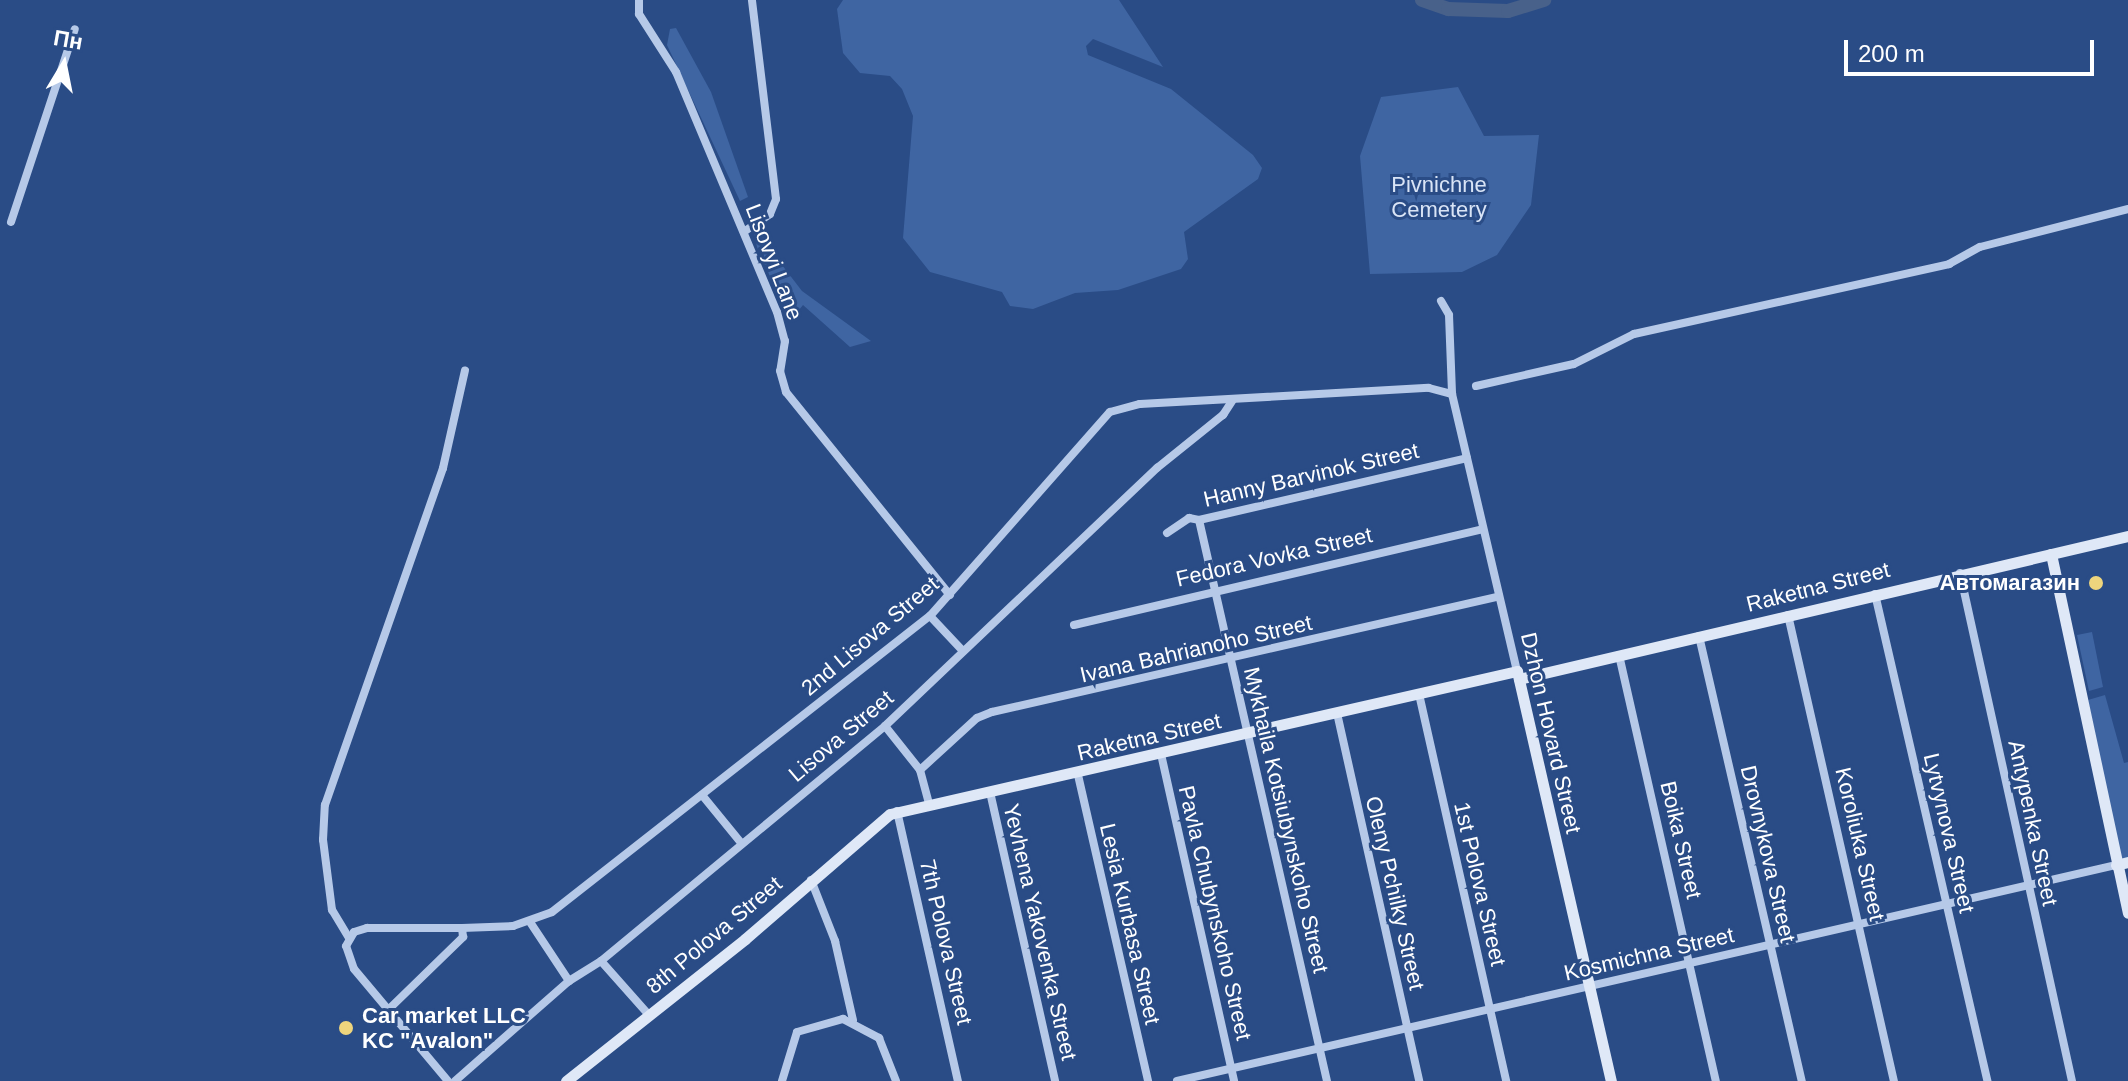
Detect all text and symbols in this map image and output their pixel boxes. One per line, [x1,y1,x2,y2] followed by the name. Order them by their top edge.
[24,24,104,104] north arrow
[1848,24,2098,74] scale bar
[52,25,85,55] text: Пн
[1858,40,1925,67] text: 200 m
[1391,171,1487,222] park label: Pivnichne Cemetery
[740,200,808,324] street label: Lisovyi Lane
[1201,437,1421,513] street label: Hanny Barvinok Street
[1173,522,1375,592] street label: Fedora Vovka Street
[1744,556,1892,618] street label: Raketna Street
[1940,570,2080,596] place label: Автомагазин
[796,571,944,701] street label: 2nd Lisova Street
[2087,574,2105,592] marker: Автомагазин
[1077,609,1315,689] street label: Ivana Bahrianoho Street
[1515,630,1587,836] street label: Dzhon Hovard Street
[1238,665,1334,975] street label: Mykhaila Kotsiubynskoho Street
[783,685,899,787] street label: Lisova Street
[1075,708,1223,766] street label: Raketna Street
[2003,738,2063,908] street label: Antypenka Street
[1918,751,1980,915] street label: Lytvynova Street
[1735,763,1801,945] street label: Drovnykova Street
[1830,765,1890,923] street label: Koroliuka Street
[1655,779,1707,901] street label: Boika Street
[1173,783,1257,1043] street label: Pavla Chubynskoho Street
[1360,794,1430,992] street label: Oleny Pchilky Street
[1448,799,1512,969] street label: 1st Polova Street
[998,801,1082,1063] street label: Yevhena Yakovenka Street
[1094,821,1166,1027] street label: Lesia Kurbasa Street
[914,857,978,1027] street label: 7th Polova Street
[641,871,787,999] street label: 8th Polova Street
[1561,922,1737,986] street label: Kosmichna Street
[362,1002,526,1054] place label: Car market LLC KC "Avalon"
[337,1019,355,1037] marker: Car market LLC KC "Avalon"

